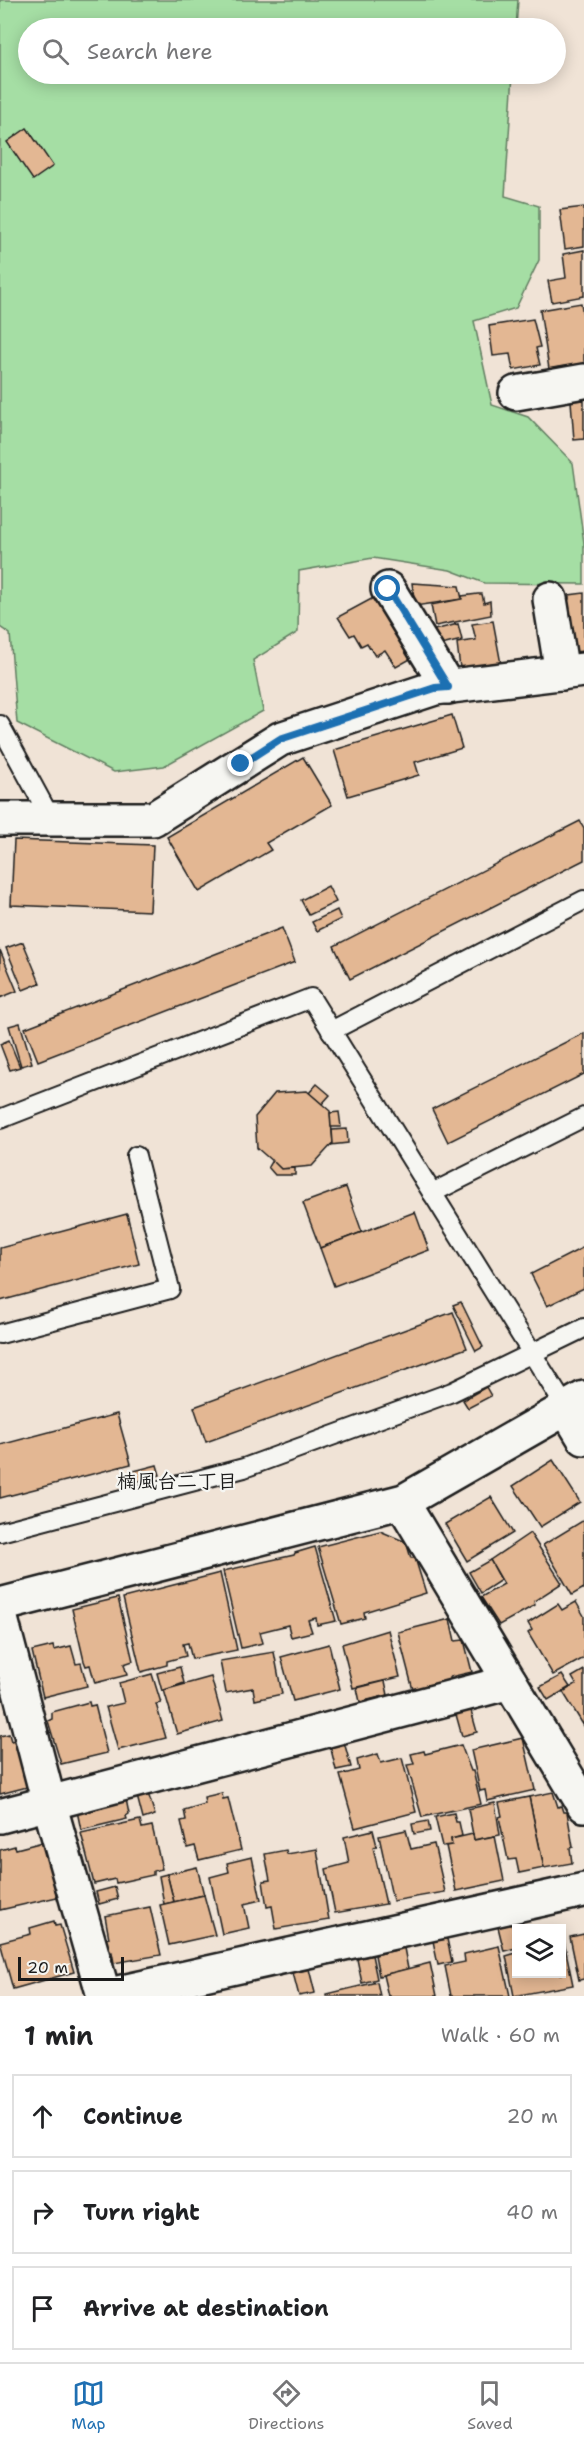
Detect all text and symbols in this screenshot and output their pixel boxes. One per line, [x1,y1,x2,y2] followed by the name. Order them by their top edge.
[18,18,566,84] search box
[39,35,72,68] icon: search
[87,37,213,66] text: Search here
[374,575,400,601] route start
[227,750,253,776] route end
[117,1468,237,1494] district label: 楠風台二丁目
[512,1924,566,1978] map controls
[512,1924,566,1978] button: layers
[18,1954,124,1982] scale bar
[27,1957,68,1978] text: 20 m
[24,2018,93,2053] text: 1 min
[441,2022,560,2048] text: Walk · 60 m
[26,2100,59,2133] icon: ahead
[83,2102,183,2131] text: Continue
[507,2103,558,2129] text: 20 m
[26,2196,59,2229] icon: right
[83,2198,200,2227] text: Turn right
[506,2199,558,2225] text: 40 m
[26,2292,59,2325] icon: arrive
[83,2294,329,2323] text: Arrive at destination
[71,2377,106,2434] tab: Map
[248,2377,325,2434] tab: Directions
[467,2377,513,2434] tab: Saved

